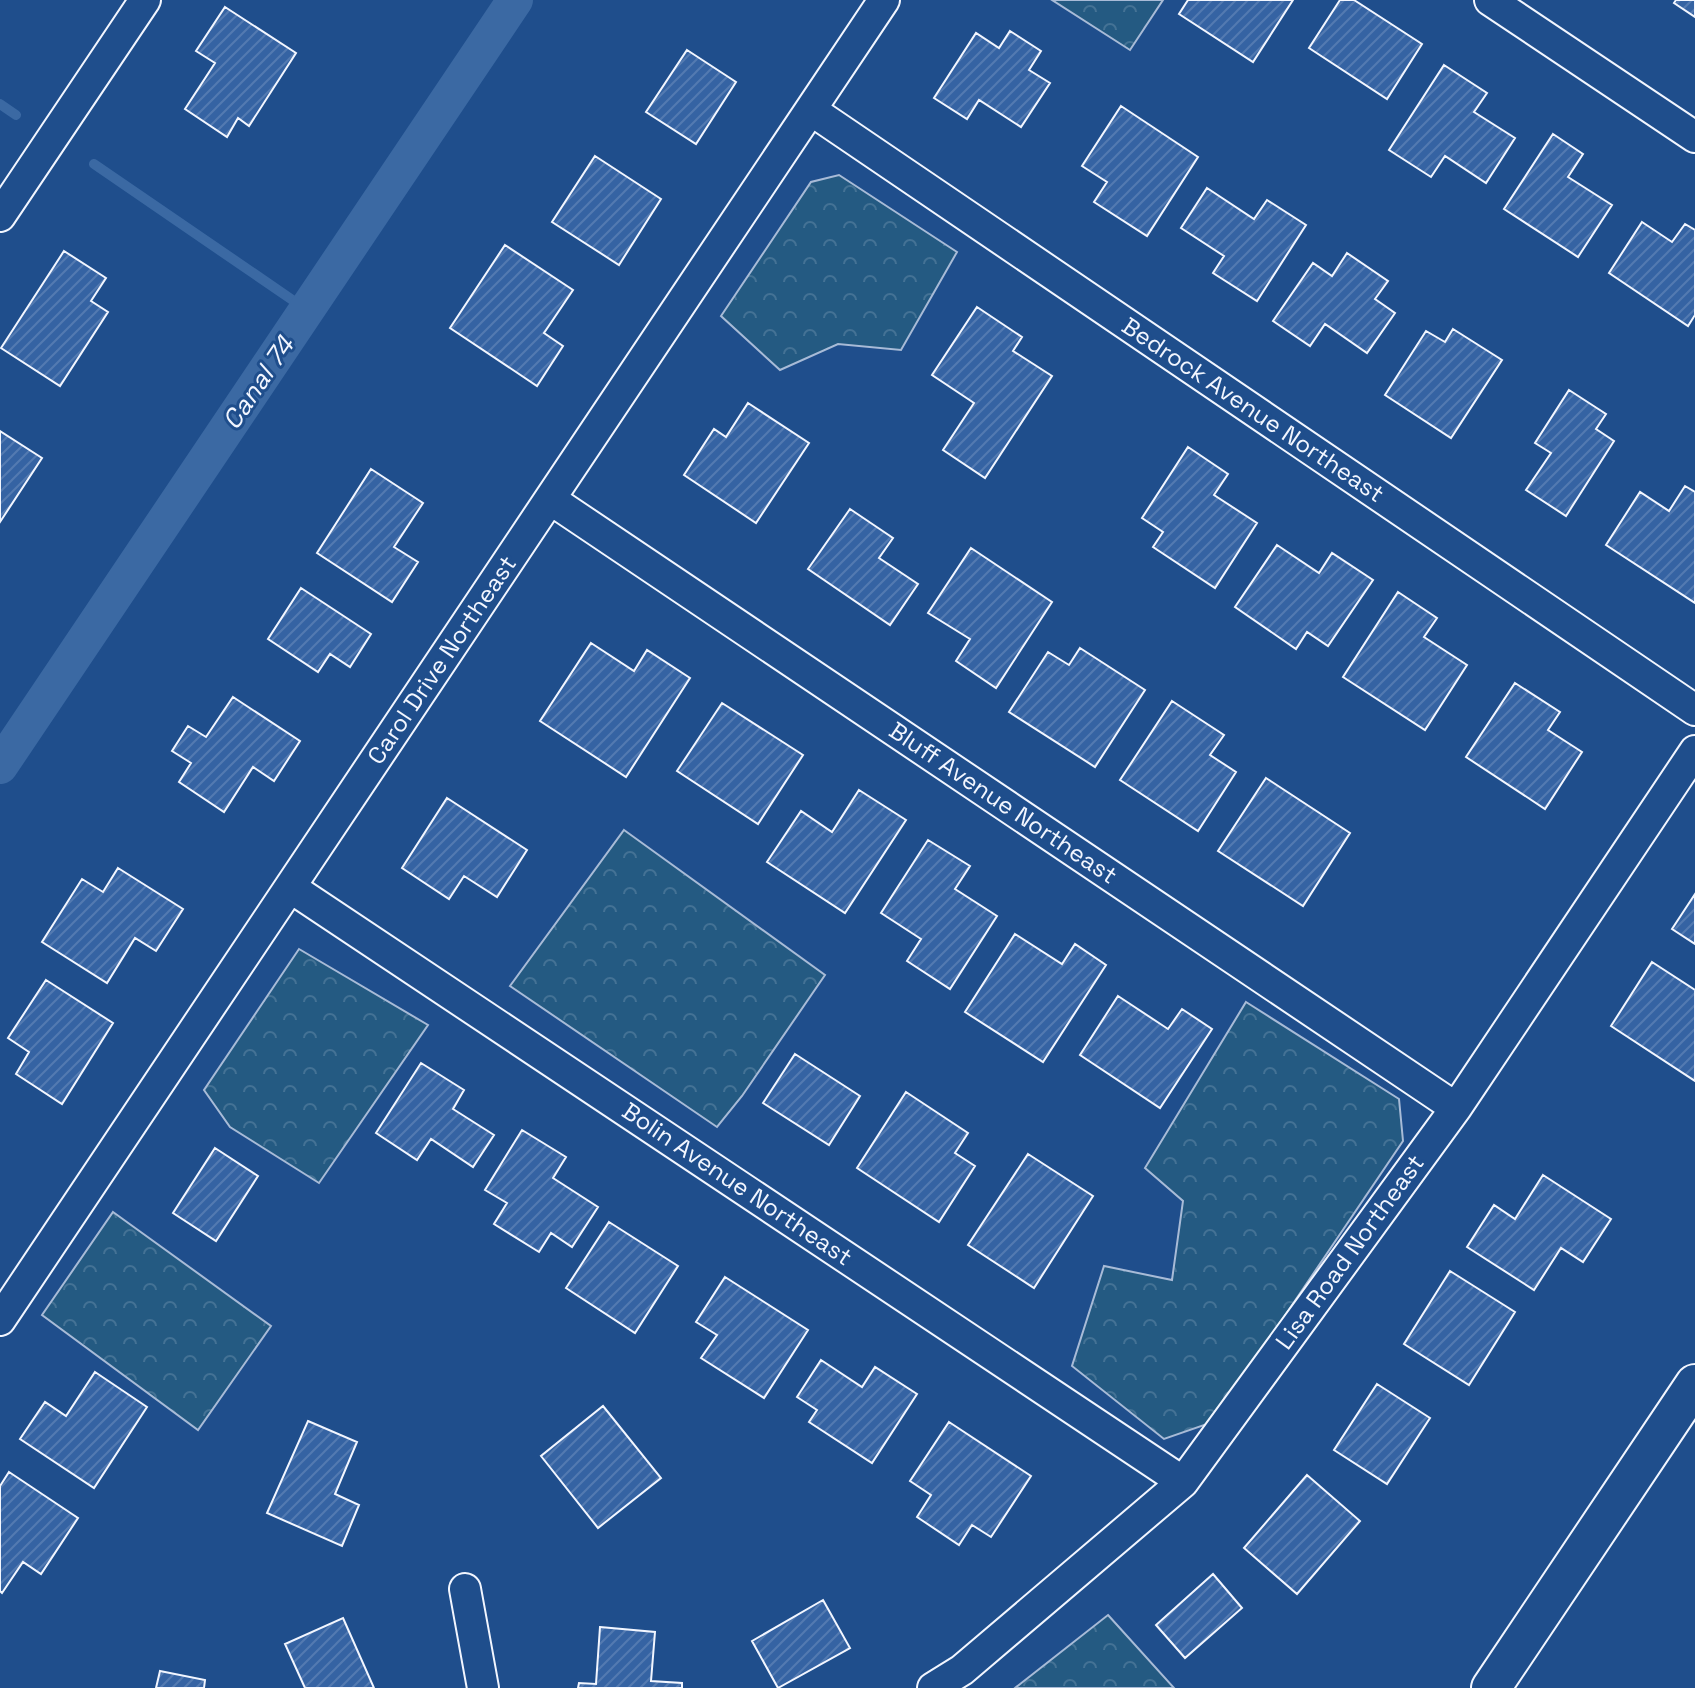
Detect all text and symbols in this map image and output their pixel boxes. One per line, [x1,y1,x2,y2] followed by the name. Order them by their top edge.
[1116,310,1390,509] street label: Bedrock Avenue Northeast
[215,329,302,436] water label: Canal 74
[360,549,523,770] street label: Carol Drive Northeast
[883,715,1123,890] street label: Bluff Avenue Northeast
[616,1095,858,1272] street label: Bolin Avenue Northeast
[1268,1148,1431,1355] street label: Lisa Road Northeast

